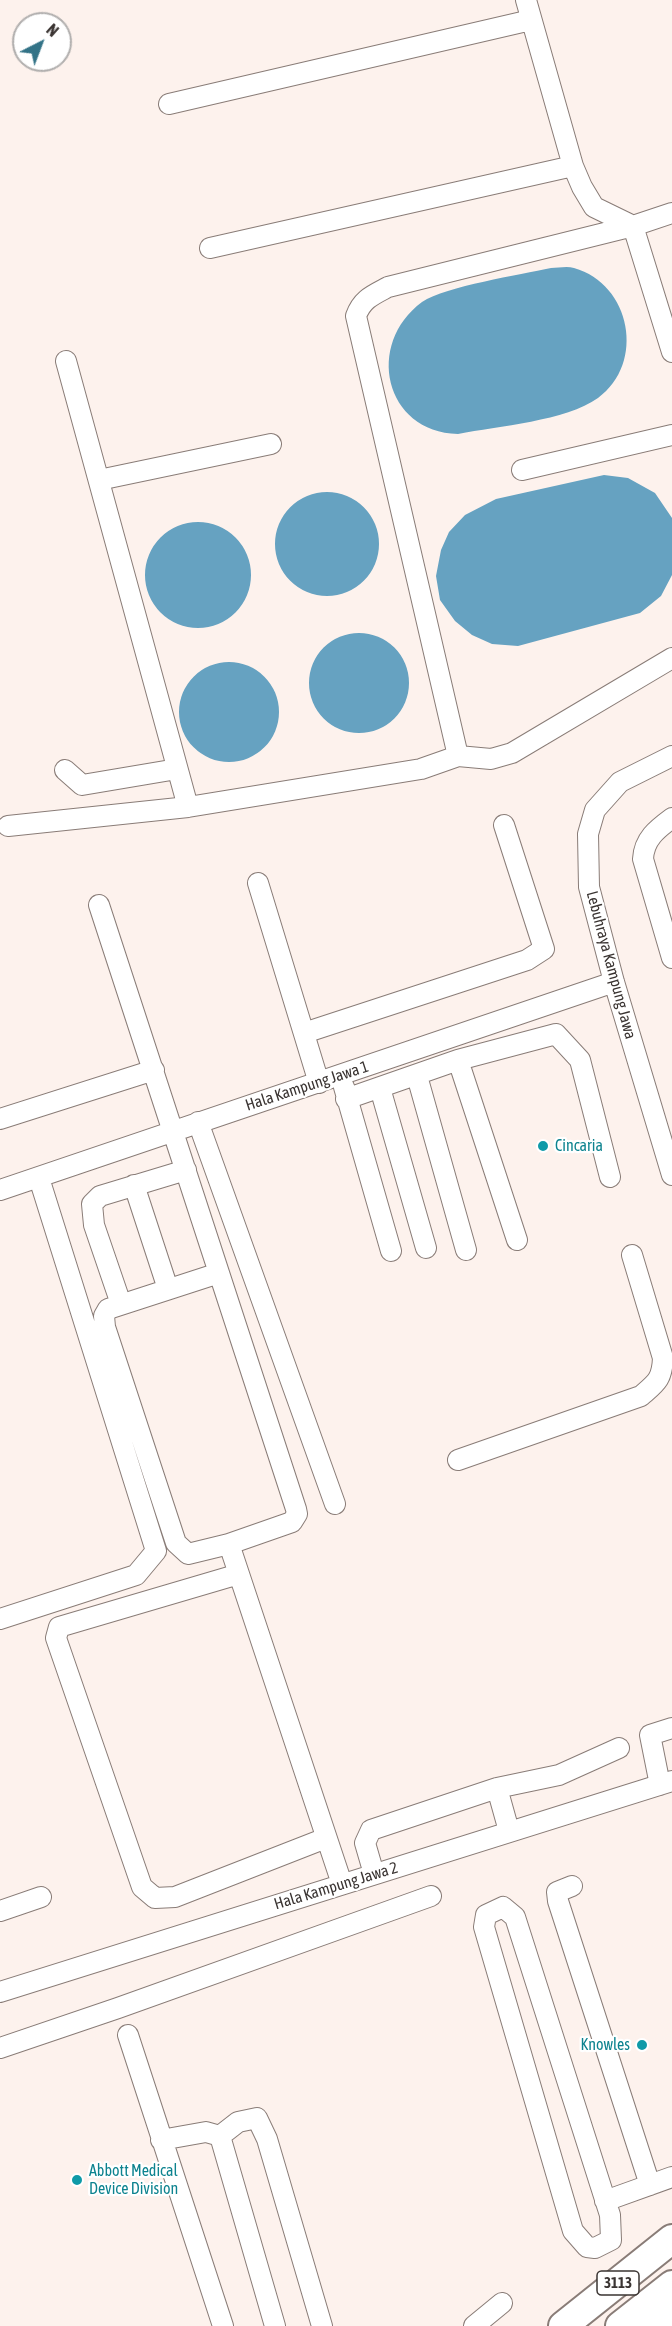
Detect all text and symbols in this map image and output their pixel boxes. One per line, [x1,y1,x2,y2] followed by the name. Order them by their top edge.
[12,12,72,72] north arrow
[43,20,62,40] text: N
[582,889,640,1041] street label: Lebuhraya Kampung Jawa
[243,1057,371,1115] street label: Hala Kampung Jawa 1
[555,1136,603,1156] place label: Cincaria
[536,1139,550,1153] marker: Cincaria
[272,1858,400,1914] street label: Hala Kampung Jawa 2
[580,2035,630,2055] place label: Knowles
[635,2038,649,2052] marker: Knowles
[89,2161,178,2199] place label: Abbott Medical Device Division
[70,2173,84,2187] marker: Abbott Medical Device Division
[597,2271,639,2295] road number: 3113

